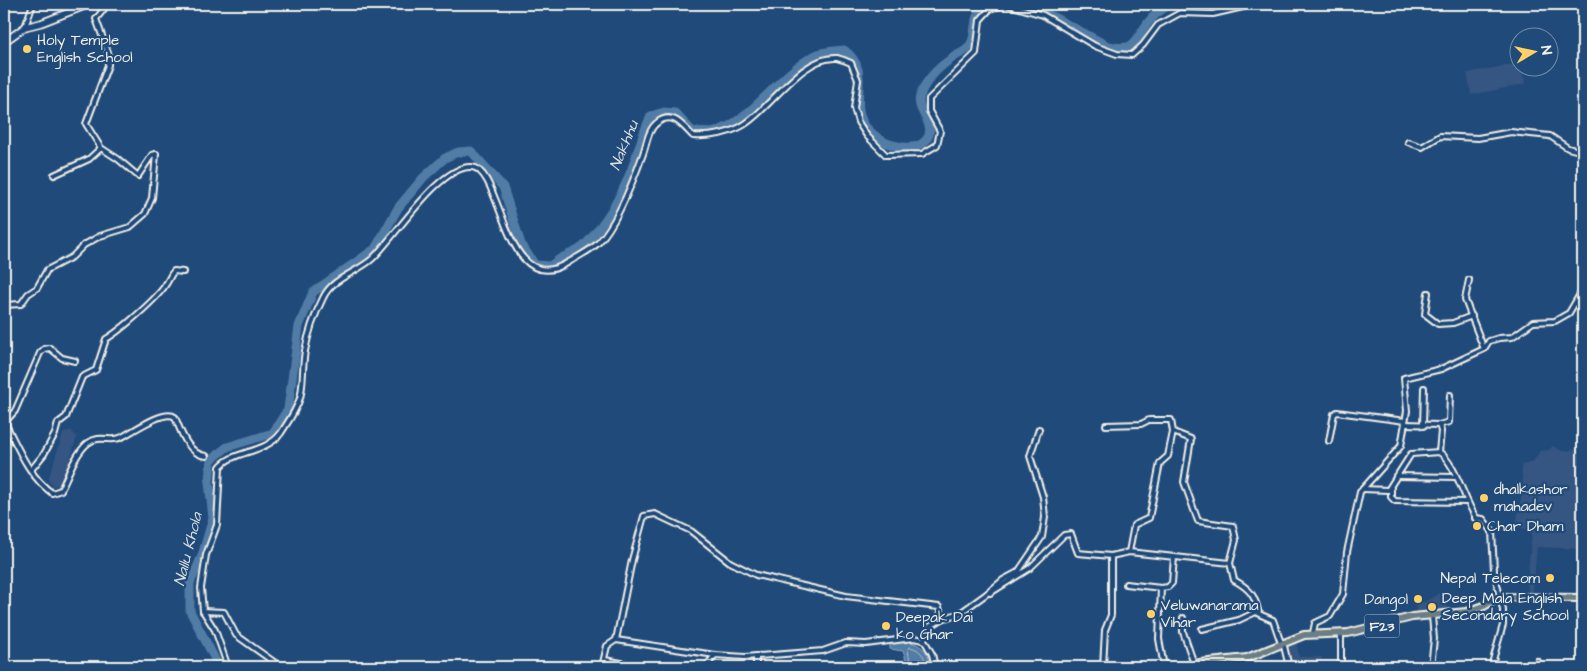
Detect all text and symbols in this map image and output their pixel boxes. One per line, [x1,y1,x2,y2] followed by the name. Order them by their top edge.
[1510,28,1560,78] north arrow
[37,30,133,69] place label: Holy Temple English School
[21,43,33,55] marker: Holy Temple English School
[1535,44,1556,56] text: N
[604,116,644,174] water label: Nakhhu
[1494,479,1568,517] place label: dhalkashor mahadev
[1478,492,1490,504] marker: dhalkashor mahadev
[168,509,208,588] water label: Nallu Khola
[1487,516,1564,537] place label: Char Dham
[1471,520,1483,532] marker: Char Dham
[1441,568,1540,589] place label: Nepal Telecom
[1544,572,1556,584] marker: Nepal Telecom
[1442,588,1569,627] place label: Deep Mala English Secondary School
[1365,589,1408,611] place label: Dangol
[1412,593,1424,605] marker: Dangol
[1161,595,1259,633] place label: Veluwanarama Vihar
[1426,601,1438,613] marker: Deep Mala English Secondary School
[896,607,974,645] place label: Deepak Dai ko Ghar
[1145,608,1157,620] marker: Veluwanarama Vihar
[1364,614,1400,638] road number: F23
[880,620,892,632] marker: Deepak Dai ko Ghar

